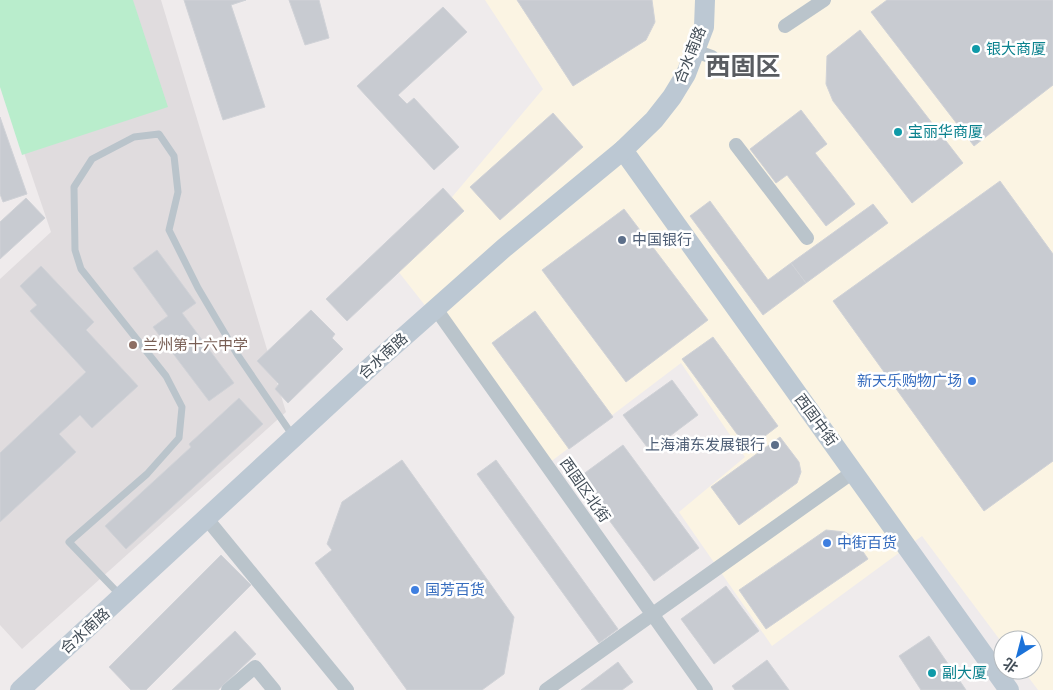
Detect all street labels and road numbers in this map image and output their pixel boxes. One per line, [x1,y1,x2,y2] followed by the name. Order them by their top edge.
[670,24,710,86] street label: 合水南路
[355,329,411,383] street label: 合水南路
[791,390,841,450] street label: 西固中街
[556,454,614,526] street label: 西固区北街
[57,604,113,658] street label: 合水南路

